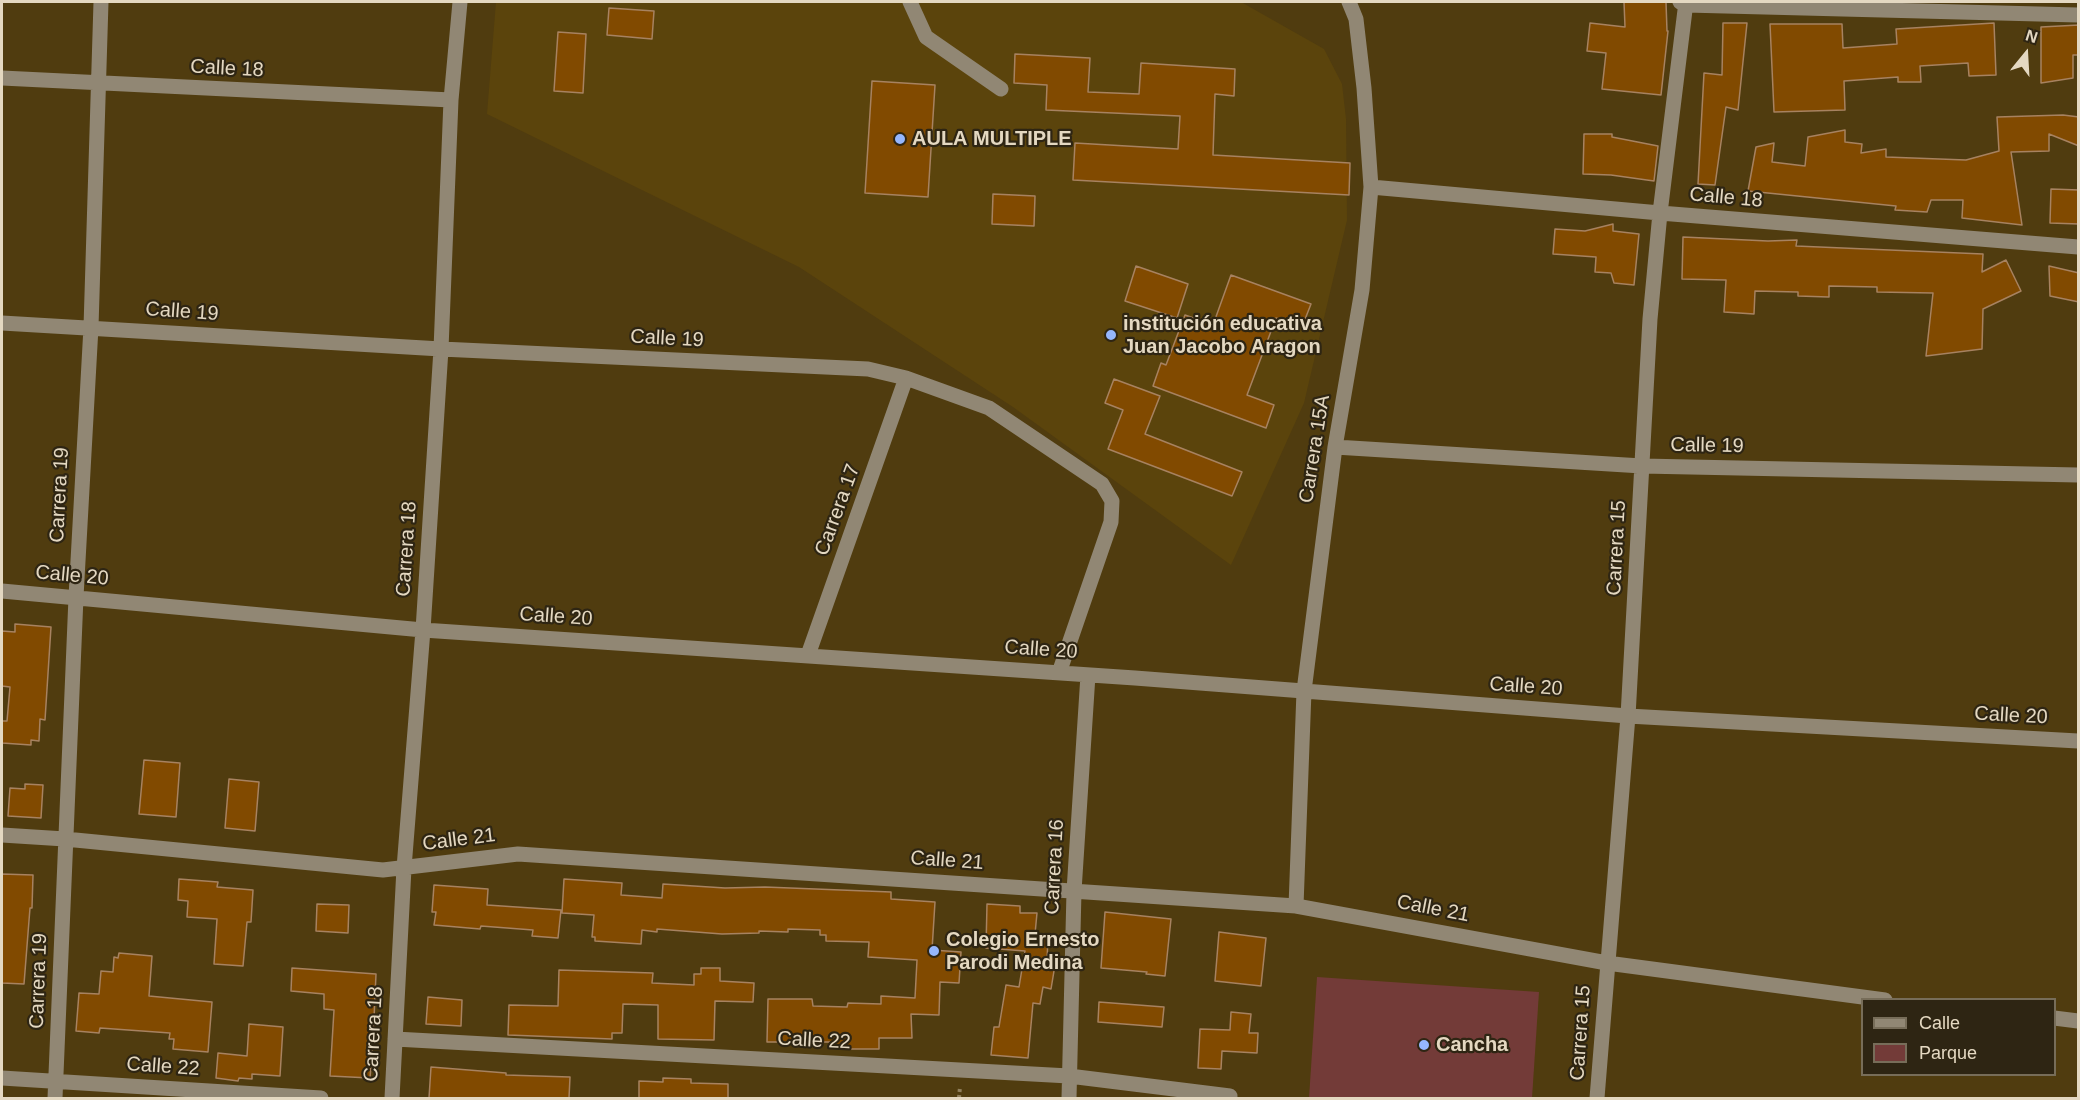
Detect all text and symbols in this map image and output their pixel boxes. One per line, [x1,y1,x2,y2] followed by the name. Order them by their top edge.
[1996,24,2056,84] north arrow
[2024,27,2040,46] text: N
[190,55,264,83] street label: Calle 18
[912,127,1072,151] place label: AULA MULTIPLE
[893,132,907,146] marker: AULA MULTIPLE
[1688,183,1764,213] street label: Calle 18
[145,297,219,327] street label: Calle 19
[1123,312,1322,359] place label: institución educativa Juan Jacobo Aragon
[630,325,704,353] street label: Calle 19
[1104,328,1118,342] marker: institución educativa Juan Jacobo Aragon
[1295,393,1335,505] street label: Carrera 15A
[1670,433,1744,459] street label: Calle 19
[46,447,74,543] street label: Carrera 19
[810,461,866,559] street label: Carrera 17
[392,500,422,598] street label: Carrera 18
[1603,500,1631,596] street label: Carrera 15
[34,561,110,591] street label: Calle 20
[519,602,593,632] street label: Calle 20
[1004,635,1078,665] street label: Calle 20
[1489,672,1563,702] street label: Calle 20
[1974,702,2048,730] street label: Calle 20
[1041,819,1069,915] street label: Carrera 16
[421,824,497,856] street label: Calle 21
[910,846,984,876] street label: Calle 21
[1395,890,1471,928] street label: Calle 21
[946,928,1099,975] place label: Colegio Ernesto Parodi Medina
[25,933,53,1029] street label: Carrera 19
[927,944,941,958] marker: Colegio Ernesto Parodi Medina
[1566,984,1596,1082] street label: Carrera 15
[360,986,388,1082] street label: Carrera 18
[1861,998,2056,1076] legend
[1919,1013,1960,1033] text: Calle
[777,1027,851,1055] street label: Calle 22
[1436,1033,1508,1057] place label: Cancha
[1417,1038,1431,1052] marker: Cancha
[1919,1043,1977,1063] text: Parque
[126,1052,200,1082] street label: Calle 22

